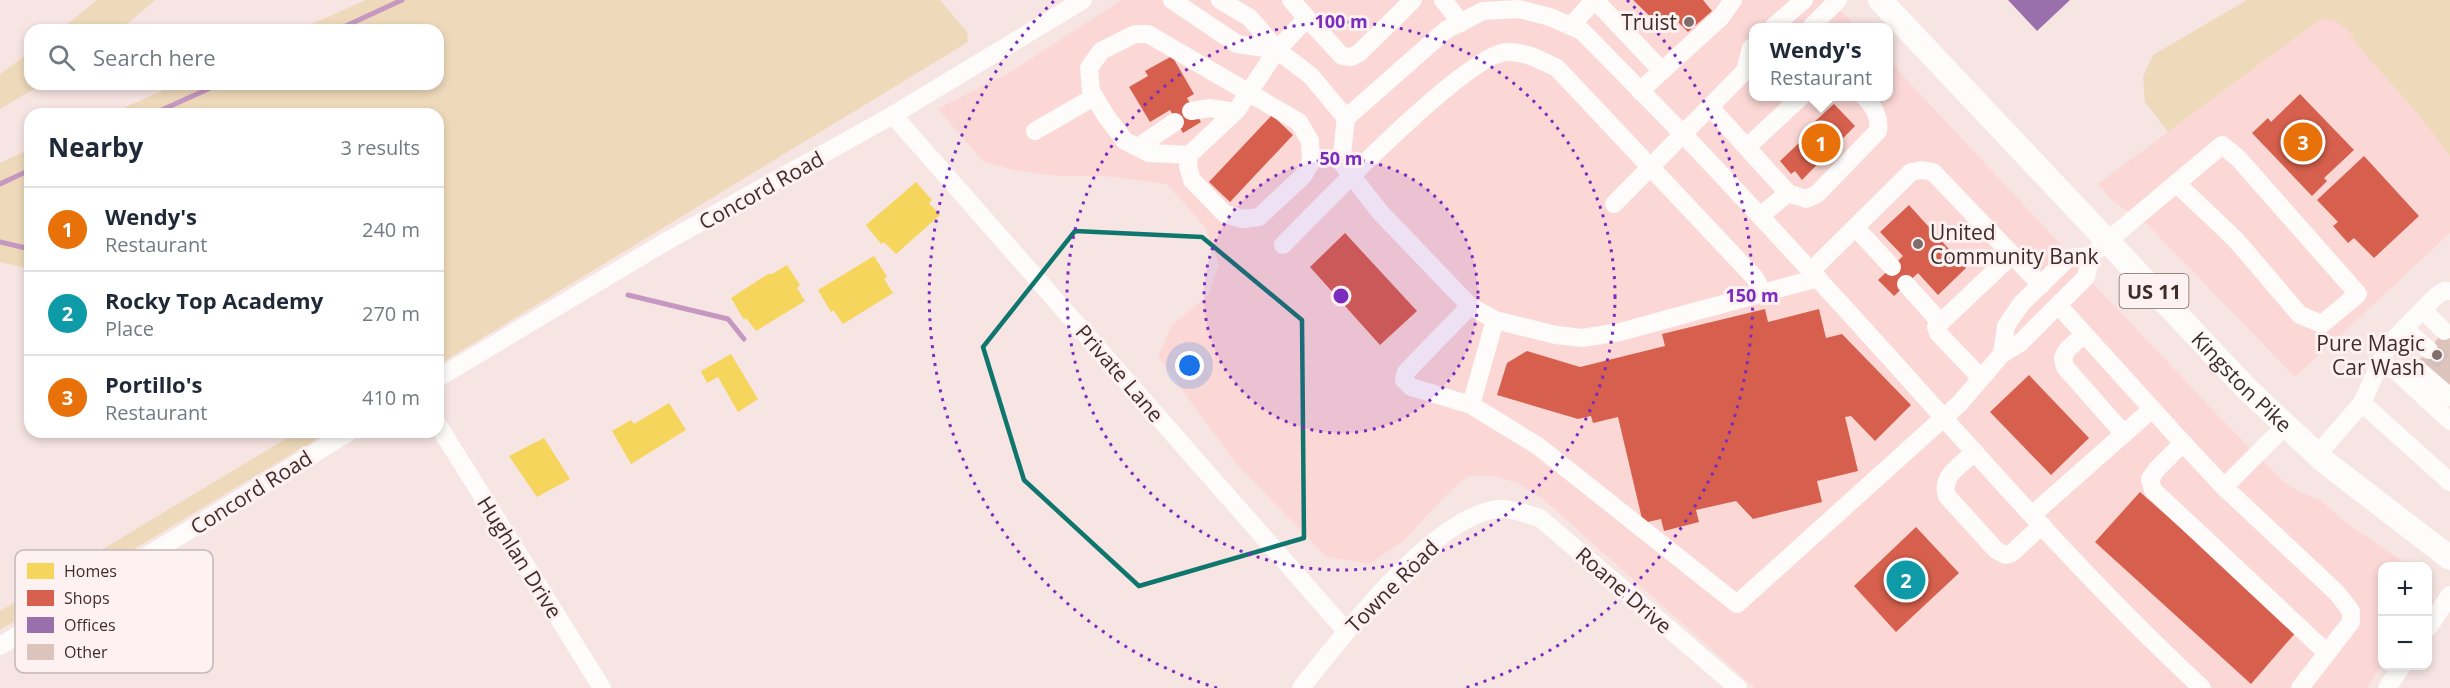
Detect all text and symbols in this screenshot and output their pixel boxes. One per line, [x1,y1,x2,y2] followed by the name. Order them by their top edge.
[1621,8,1677,36] place label: Truist
[1314,9,1368,33] text: 100 m
[1682,15,1696,29] marker: Truist
[1749,23,1893,101] popup
[24,24,444,90] search box
[1770,34,1862,64] text: Wendy's
[45,41,78,74] icon: search
[93,42,216,72] text: Search here
[1770,64,1872,91] text: Restaurant
[1802,120,1840,166] pin: 1
[2284,120,2322,164] pin: 3
[48,129,143,165] text: Nearby
[340,134,420,161] text: 3 results
[694,144,828,236] street label: Concord Road
[1320,146,1362,170] text: 50 m
[105,201,197,231] text: Wendy's
[62,216,73,243] text: 1
[362,216,420,243] text: 240 m
[1930,218,2098,270] place label: United Community Bank
[105,231,207,258] text: Restaurant
[1911,237,1925,251] marker: United Community Bank
[2120,274,2188,308] road number: US 11
[1725,283,1779,307] text: 150 m
[105,285,323,315] text: Rocky Top Academy
[1331,286,1351,306] centre of rings
[62,300,73,327] text: 2
[362,300,420,327] text: 270 m
[105,315,154,342] text: Place
[1070,318,1170,428] street label: Private Lane
[2186,325,2298,438] street label: Kingston Pike
[2316,329,2425,381] place label: Pure Magic Car Wash
[2430,348,2444,362] marker: Pure Magic Car Wash
[1175,351,1204,380] your location
[105,369,203,399] text: Portillo's
[62,384,73,411] text: 3
[362,384,420,411] text: 410 m
[105,399,207,426] text: Restaurant
[185,443,317,541] street label: Concord Road
[471,490,569,624] street label: Hughlan Drive
[1339,533,1445,639] street label: Towne Road
[1570,540,1678,640] street label: Roane Drive
[15,550,213,673] legend
[1886,558,1926,602] pin: 2
[64,560,117,582] text: Homes
[2378,562,2432,670] map controls
[2378,562,2432,616] button: +
[64,587,110,609] text: Shops
[64,614,116,636] text: Offices
[2378,616,2432,670] button: −
[64,641,108,663] text: Other

